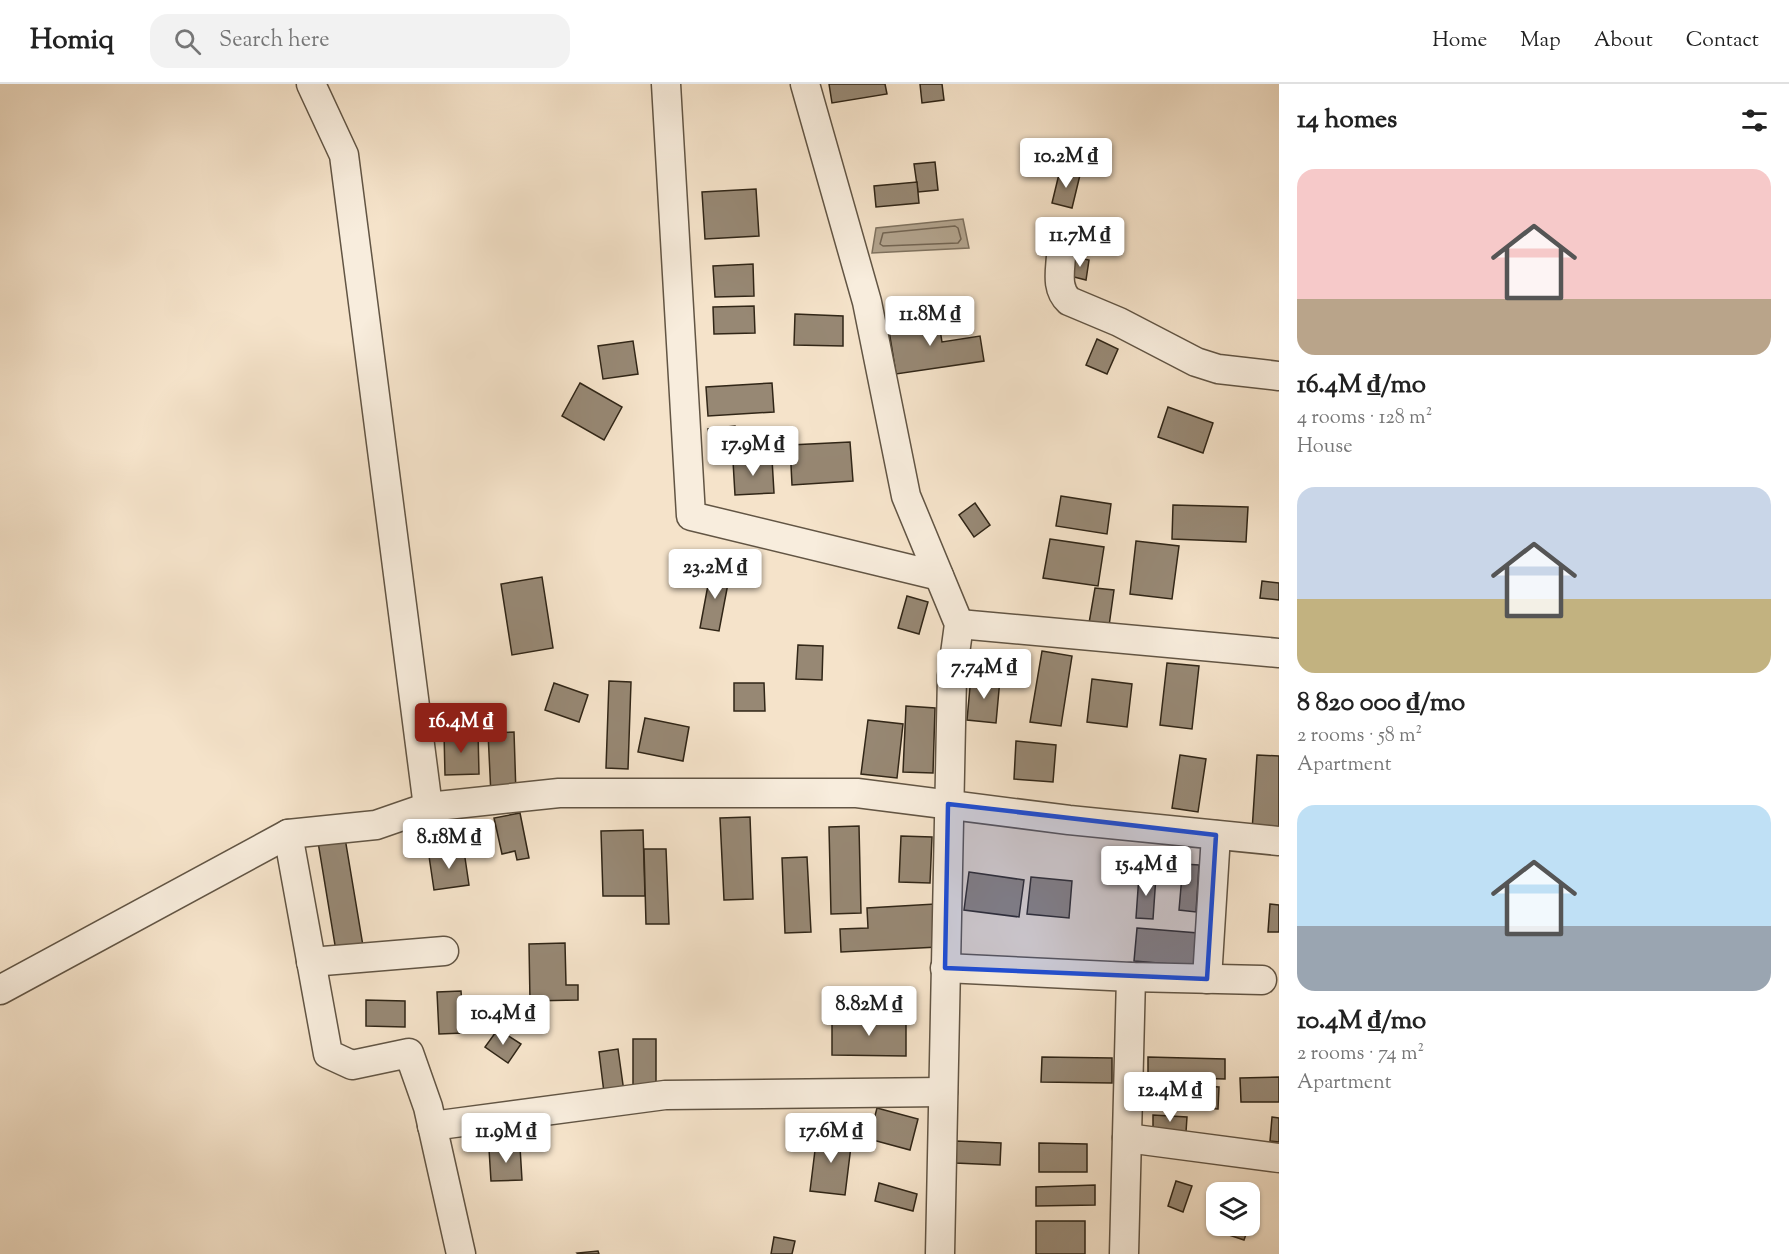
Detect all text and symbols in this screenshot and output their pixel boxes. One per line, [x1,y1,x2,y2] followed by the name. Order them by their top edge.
[150,14,570,68] search box
[30,21,114,61] text: Homiq
[171,25,204,58] icon: search
[219,25,329,57] text: Search here
[1432,26,1487,56] text: Home
[1520,26,1561,56] text: Map
[1594,26,1653,56] text: About
[1686,26,1759,56] text: Contact
[1297,102,1397,139] text: 14 homes
[1738,104,1771,137] icon: filters
[1011,138,1121,189] pin: 10.2M ₫
[1034,143,1098,172] text: 10.2M ₫
[1480,208,1588,316] icon: home
[1025,217,1135,268] pin: 11.7M ₫
[1049,222,1111,251] text: 11.7M ₫
[875,296,985,347] pin: 11.8M ₫
[899,301,961,330] text: 11.8M ₫
[1297,367,1426,404] text: 16.4M ₫/mo
[1297,404,1432,433] text: 4 rooms · 128 m²
[698,426,808,477] pin: 17.9M ₫
[721,431,785,460] text: 17.9M ₫
[1297,433,1352,462] text: House
[1480,526,1588,634] icon: home
[660,549,770,600] pin: 23.2M ₫
[683,554,747,583] text: 23.2M ₫
[929,649,1039,700] pin: 7.74M ₫
[951,654,1017,683] text: 7.74M ₫
[1297,685,1465,722] text: 8 820 000 ₫/mo
[406,703,516,754] pin: 16.4M ₫
[429,708,493,737] text: 16.4M ₫
[1297,722,1422,751] text: 2 rooms · 58 m²
[1297,751,1392,780] text: Apartment
[394,819,504,870] pin: 8.18M ₫
[417,824,481,853] text: 8.18M ₫
[1480,844,1588,952] icon: home
[1091,846,1201,897] pin: 15.4M ₫
[1115,851,1177,880] text: 15.4M ₫
[814,986,924,1037] pin: 8.82M ₫
[836,991,902,1020] text: 8.82M ₫
[448,995,558,1046] pin: 10.4M ₫
[471,1000,535,1029] text: 10.4M ₫
[1297,1003,1426,1040] text: 10.4M ₫/mo
[1297,1040,1424,1069] text: 2 rooms · 74 m²
[1297,1069,1392,1098] text: Apartment
[1115,1072,1225,1123] pin: 12.4M ₫
[1138,1077,1202,1106] text: 12.4M ₫
[451,1113,561,1164] pin: 11.9M ₫
[776,1113,886,1164] pin: 17.6M ₫
[476,1118,536,1147] text: 11.9M ₫
[799,1118,863,1147] text: 17.6M ₫
[1206,1182,1260,1236] map controls
[1206,1182,1260,1236] button: layers

